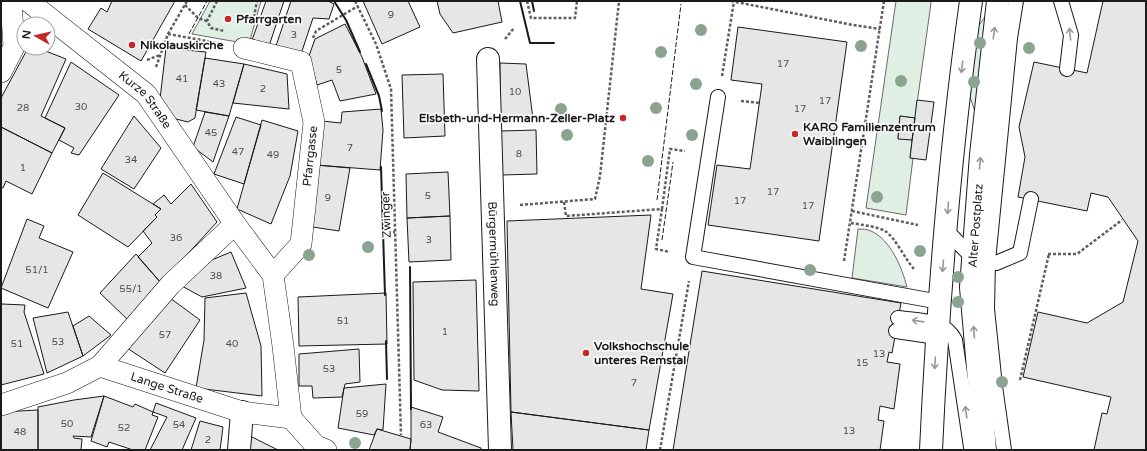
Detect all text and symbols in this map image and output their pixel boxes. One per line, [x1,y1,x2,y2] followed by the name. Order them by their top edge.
[388,9,394,21] house number: 9
[236,12,302,27] place label: Pfarrgarten
[223,14,233,24] marker: Pfarrgarten
[16,16,56,56] north arrow
[991,27,998,40] one-way arrow
[1066,28,1074,41] one-way arrow
[20,29,34,40] text: N
[291,29,297,41] house number: 3
[140,38,224,52] place label: Nikolauskirche
[127,40,137,50] marker: Nikolauskirche
[777,58,789,70] house number: 17
[959,60,966,73] one-way arrow
[336,64,342,76] house number: 5
[116,68,175,131] street label: Kurze Straße
[176,73,188,85] house number: 41
[213,78,225,90] house number: 43
[260,83,266,95] house number: 2
[509,86,521,98] house number: 10
[819,95,831,107] house number: 17
[75,101,87,113] house number: 30
[17,102,29,114] house number: 28
[794,103,806,115] house number: 17
[419,111,615,125] place label: Elsbeth-und-Hermann-Zeller-Platz
[618,113,628,123] marker: Elsbeth-und-Hermann-Zeller-Platz
[803,120,936,149] place label: KARO Familienzentrum Waiblingen
[300,125,320,187] street label: Pfarrgasse
[205,127,217,139] house number: 45
[790,129,800,139] marker: KARO Familienzentrum Waiblingen
[347,142,353,154] house number: 7
[232,146,244,158] house number: 47
[516,148,522,160] house number: 8
[267,149,279,161] house number: 49
[125,154,137,166] house number: 34
[977,157,984,170] one-way arrow
[20,162,26,174] house number: 1
[965,183,986,268] street label: Alter Postplatz
[767,186,779,198] house number: 17
[425,190,431,202] house number: 5
[378,191,394,238] street label: Zwinger
[325,192,331,204] house number: 9
[734,195,746,207] house number: 17
[802,200,814,212] house number: 17
[485,201,503,307] street label: Bürgermühlenweg
[945,201,952,214] one-way arrow
[170,232,182,244] house number: 36
[426,234,432,246] house number: 3
[940,259,947,272] one-way arrow
[25,264,49,276] house number: 51/1
[210,270,222,282] house number: 38
[119,283,143,295] house number: 55/1
[337,315,349,327] house number: 51
[912,317,925,325] one-way arrow
[442,326,448,338] house number: 1
[971,326,978,339] one-way arrow
[159,329,171,341] house number: 57
[52,336,64,348] house number: 53
[11,338,23,350] house number: 51
[226,338,238,350] house number: 40
[594,339,689,367] place label: Volkshochschule unteres Remstal
[581,348,591,358] marker: Volkshochschule unteres Remstal
[873,348,885,360] house number: 13
[932,356,939,369] one-way arrow
[856,357,868,369] house number: 15
[323,363,335,375] house number: 53
[129,369,205,406] street label: Lange Straße
[631,377,637,389] house number: 7
[962,406,970,419] one-way arrow
[356,408,368,420] house number: 59
[61,418,73,430] house number: 50
[173,419,185,431] house number: 54
[420,419,432,431] house number: 63
[118,422,130,434] house number: 52
[843,425,855,437] house number: 13
[14,426,26,438] house number: 48
[205,434,211,446] house number: 2

